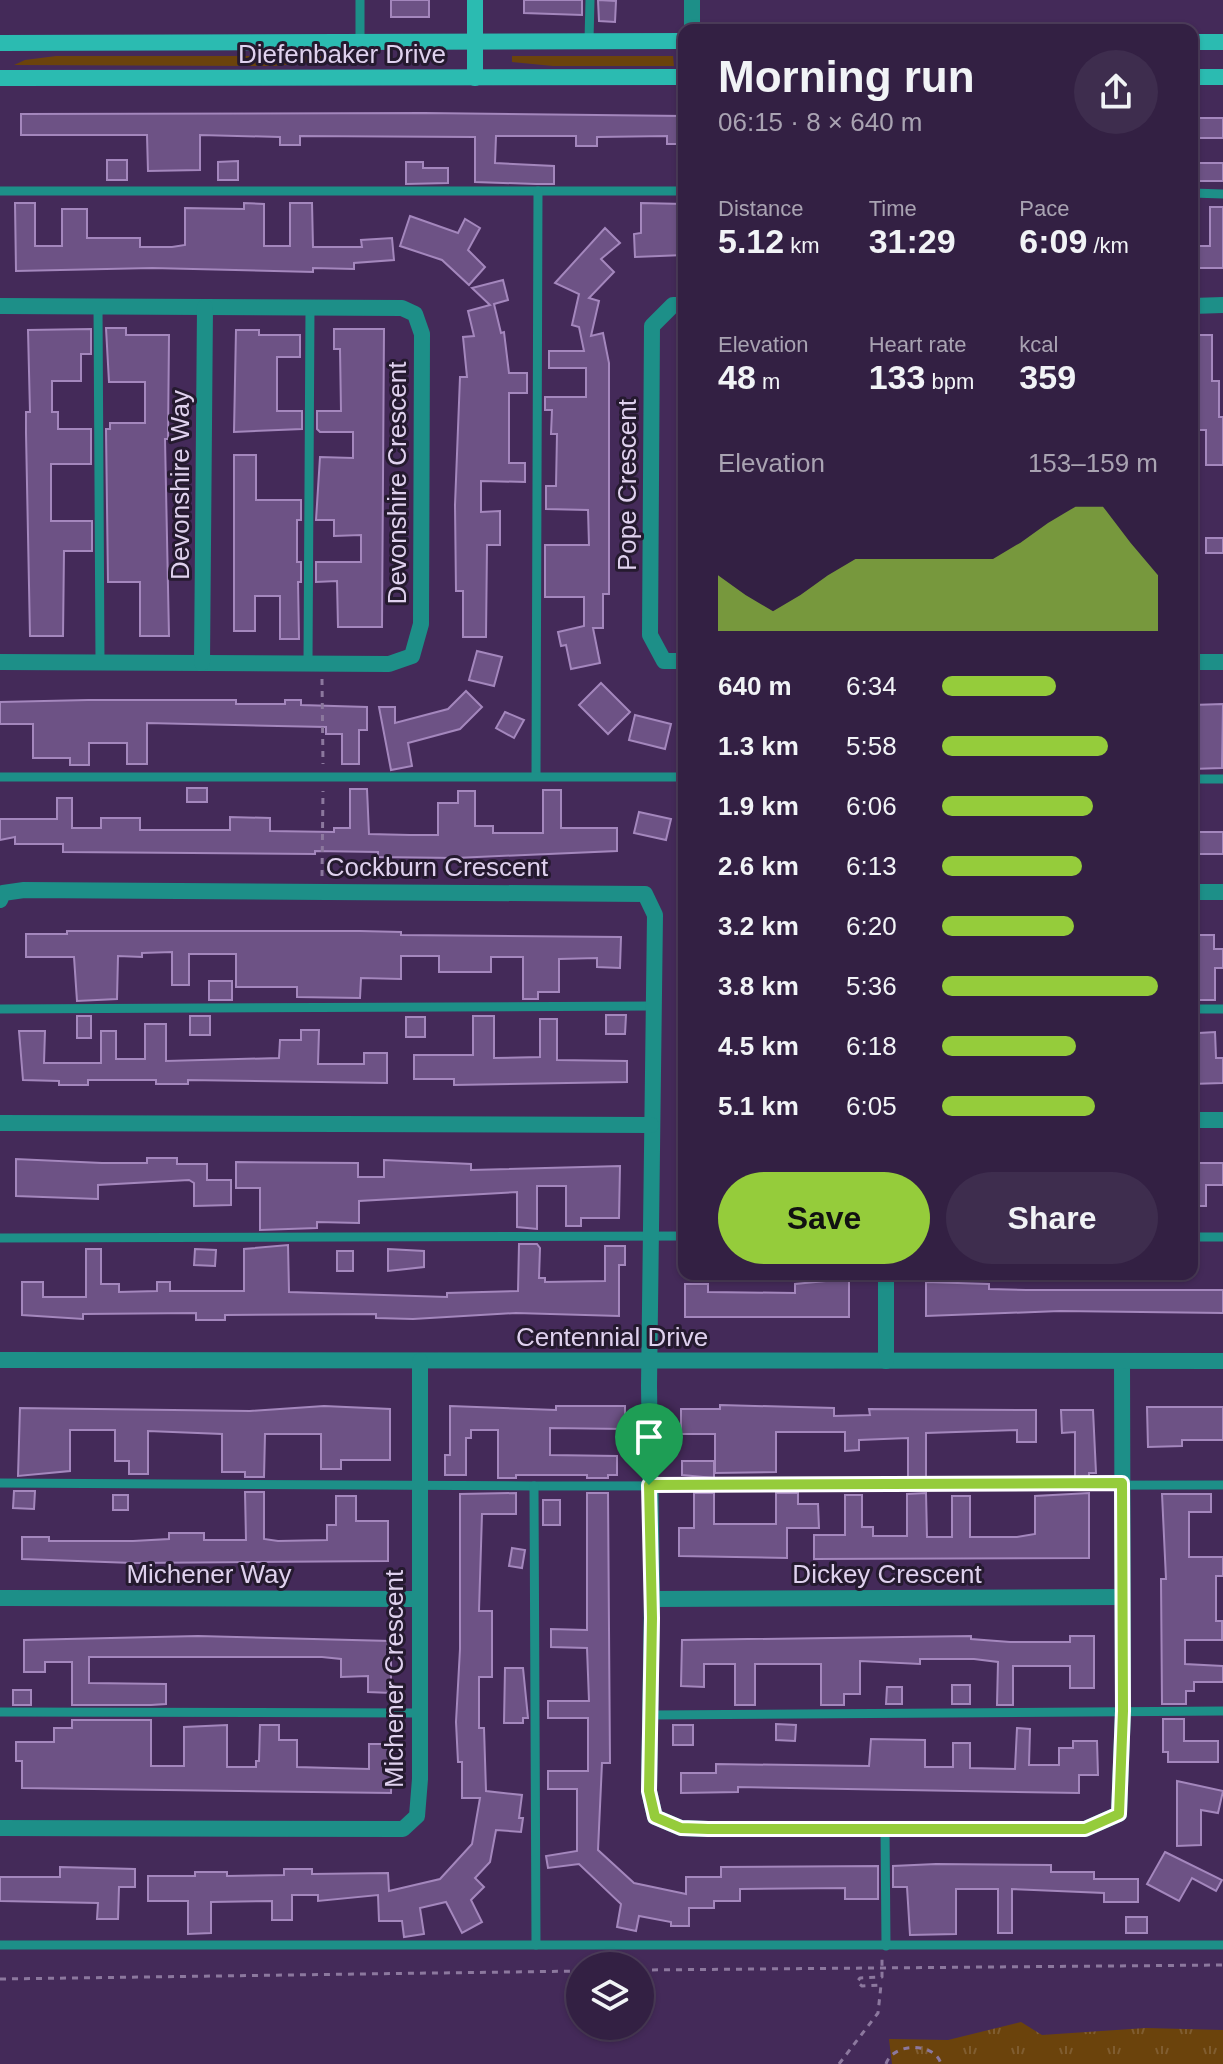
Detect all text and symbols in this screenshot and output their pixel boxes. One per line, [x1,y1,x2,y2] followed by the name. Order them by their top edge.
[238,39,446,69] street label: Diefenbaker Drive
[1074,50,1158,134] button: share
[718,52,975,101] text: Morning run
[718,107,923,137] text: 06:15 · 8 × 640 m
[718,196,804,221] text: Distance
[869,196,917,221] text: Time
[1019,196,1069,221] text: Pace
[718,222,784,260] text: 5.12
[869,222,956,260] text: 31:29
[1019,222,1087,260] text: 6:09
[784,233,820,258] text: km
[1087,233,1129,258] text: /km
[718,332,809,357] text: Elevation
[869,332,966,357] text: Heart rate
[1019,332,1058,357] text: kcal
[718,358,756,396] text: 48
[869,358,925,396] text: 133
[1019,358,1076,396] text: 359
[382,361,412,604] street label: Devonshire Crescent
[756,369,780,394] text: m
[925,369,974,394] text: bpm
[165,390,195,580] street label: Devonshire Way
[612,398,642,571] street label: Pope Crescent
[718,448,825,478] text: Elevation
[1028,448,1158,478] text: 153–159 m
[718,671,792,701] text: 640 m
[846,671,897,701] text: 6:34
[718,731,799,761] text: 1.3 km
[846,731,897,761] text: 5:58
[718,791,799,821] text: 1.9 km
[846,791,897,821] text: 6:06
[718,851,799,881] text: 2.6 km
[846,851,897,881] text: 6:13
[326,852,549,882] street label: Cockburn Crescent
[718,911,799,941] text: 3.2 km
[846,911,897,941] text: 6:20
[718,971,799,1001] text: 3.8 km
[846,971,897,1001] text: 5:36
[718,1031,799,1061] text: 4.5 km
[846,1031,897,1061] text: 6:18
[718,1091,799,1121] text: 5.1 km
[846,1091,897,1121] text: 6:05
[718,1172,930,1264] button: Save
[946,1172,1158,1264] button: Share
[516,1322,708,1352] street label: Centennial Drive
[615,1403,683,1485] pin
[627,1415,671,1459] icon: arrive
[126,1559,292,1589] street label: Michener Way
[792,1559,982,1589] street label: Dickey Crescent
[379,1569,409,1788] street label: Michener Crescent
[566,1952,654,2040] map controls
[566,1952,654,2040] button: layers

